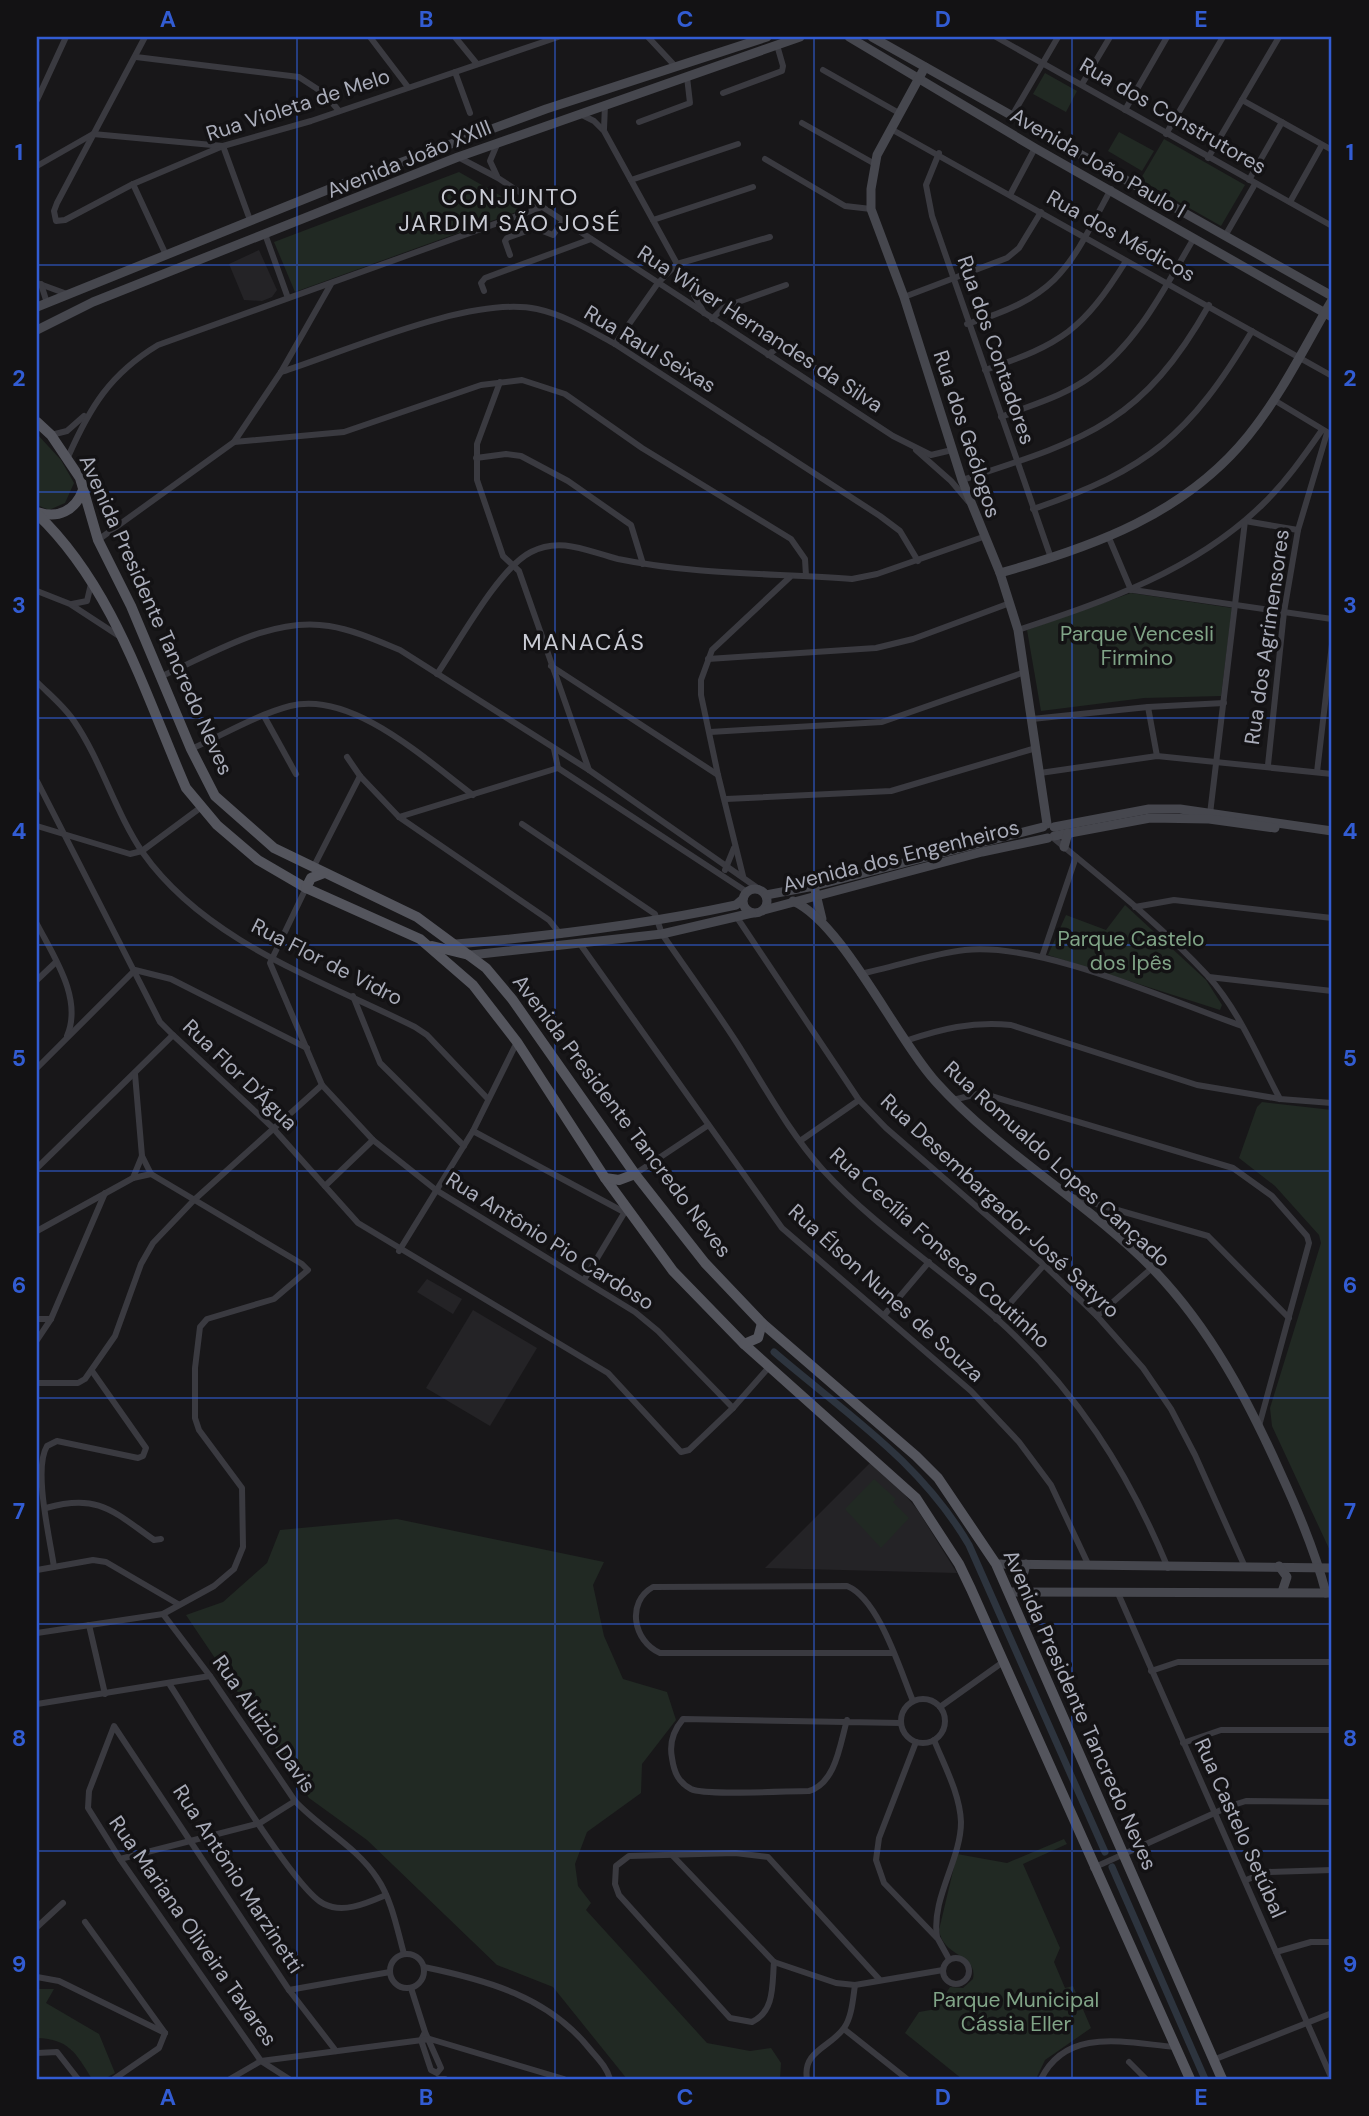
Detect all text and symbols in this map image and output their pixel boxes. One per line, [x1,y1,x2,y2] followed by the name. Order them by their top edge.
[160,4,176,34] text: A
[419,4,433,34] text: B
[677,4,693,34] text: C
[935,4,951,34] text: D
[1194,4,1208,34] text: E
[1075,51,1271,181] street label: Rua dos Construtores
[202,62,394,148] street label: Rua Violeta de Melo
[1005,101,1191,225] street label: Avenida João Paulo I
[323,113,495,205] street label: Avenida João XXIII
[15,137,23,167] text: 1
[1346,137,1354,167] text: 1
[398,182,622,238] district label: CONJUNTO JARDIM SÃO JOSÉ
[1042,183,1200,289] street label: Rua dos Médicos
[632,239,888,419] street label: Rua Wiver Hernandes da Silva
[951,252,1041,448] street label: Rua dos Contadores
[579,299,721,399] street label: Rua Raul Seixas
[927,347,1007,521] street label: Rua dos Geólogos
[12,363,26,393] text: 2
[1343,363,1357,393] text: 2
[73,451,239,779] street label: Avenida Presidente Tancredo Neves
[1238,527,1296,747] street label: Rua dos Agrimensores
[12,590,26,620] text: 3
[1343,590,1357,620] text: 3
[1060,620,1214,672] park label: Parque Vencesli Firmino
[522,627,646,657] district label: MANACÁS
[780,813,1022,899] street label: Avenida dos Engenheiros
[12,816,27,846] text: 4
[1343,816,1358,846] text: 4
[247,912,407,1012] street label: Rua Flor de Vidro
[1058,925,1204,977] park label: Parque Castelo dos Ipês
[506,969,738,1263] street label: Avenida Presidente Tancredo Neves
[177,1013,303,1137] street label: Rua Flor D'Água
[12,1043,26,1073] text: 5
[1343,1043,1357,1073] text: 5
[938,1055,1176,1273] street label: Rua Romualdo Lopes Cançado
[874,1088,1126,1324] street label: Rua Desembargador José Satyro
[824,1141,1056,1355] street label: Rua Cecília Fonseca Coutinho
[440,1165,660,1317] street label: Rua Antônio Pio Cardoso
[782,1198,990,1388] street label: Rua Élson Nunes de Souza
[12,1270,26,1300] text: 6
[1343,1270,1357,1300] text: 6
[13,1496,25,1526] text: 7
[1344,1496,1356,1526] text: 7
[997,1546,1163,1874] street label: Avenida Presidente Tancredo Neves
[206,1650,322,1798] street label: Rua Aluizio Davis
[12,1723,26,1753] text: 8
[1343,1723,1357,1753] text: 8
[1188,1734,1292,1922] street label: Rua Castelo Setúbal
[166,1779,310,1979] street label: Rua Antônio Marzinetti
[103,1810,283,2052] street label: Rua Mariana Oliveira Tavares
[12,1949,26,1979] text: 9
[1343,1949,1357,1979] text: 9
[933,1986,1099,2038] park label: Parque Municipal Cássia Eller
[160,2082,176,2112] text: A
[419,2082,433,2112] text: B
[677,2082,693,2112] text: C
[935,2082,951,2112] text: D
[1194,2082,1208,2112] text: E

